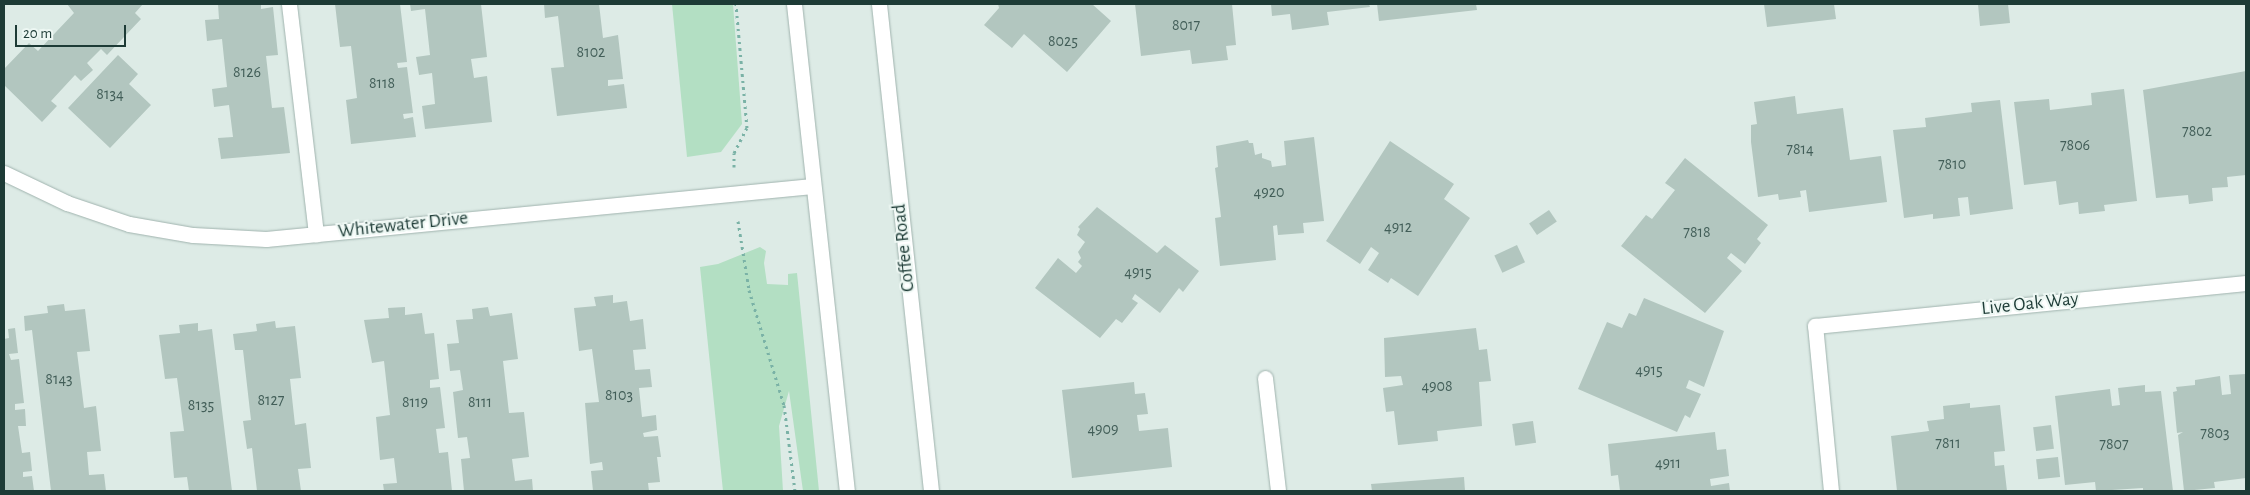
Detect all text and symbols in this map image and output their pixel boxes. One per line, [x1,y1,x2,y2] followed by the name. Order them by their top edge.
[18,15,129,47] scale bar
[1172,15,1200,35] house number: 8017
[23,26,52,41] text: 20 m
[1048,31,1078,51] house number: 8025
[577,42,605,62] house number: 8102
[233,62,261,82] house number: 8126
[369,73,395,93] house number: 8118
[96,84,124,104] house number: 8134
[2182,121,2212,141] house number: 7802
[2060,135,2090,155] house number: 7806
[1786,139,1814,159] house number: 7814
[1938,154,1966,174] house number: 7810
[1254,182,1284,202] house number: 4920
[888,203,920,293] street label: Coffee Road
[337,207,469,243] street label: Whitewater Drive
[1384,217,1412,237] house number: 4912
[1683,222,1711,242] house number: 7818
[1124,262,1152,282] house number: 4915
[1980,288,2080,320] street label: Live Oak Way
[1635,360,1663,380] house number: 4915
[45,369,73,389] house number: 8143
[1421,376,1453,396] house number: 4908
[605,385,633,405] house number: 8103
[257,390,285,410] house number: 8127
[402,392,428,412] house number: 8119
[468,392,492,412] house number: 8111
[188,395,214,415] house number: 8135
[1087,419,1119,439] house number: 4909
[2200,423,2230,443] house number: 7803
[1935,433,1961,453] house number: 7811
[2099,434,2129,454] house number: 7807
[1655,453,1681,473] house number: 4911

